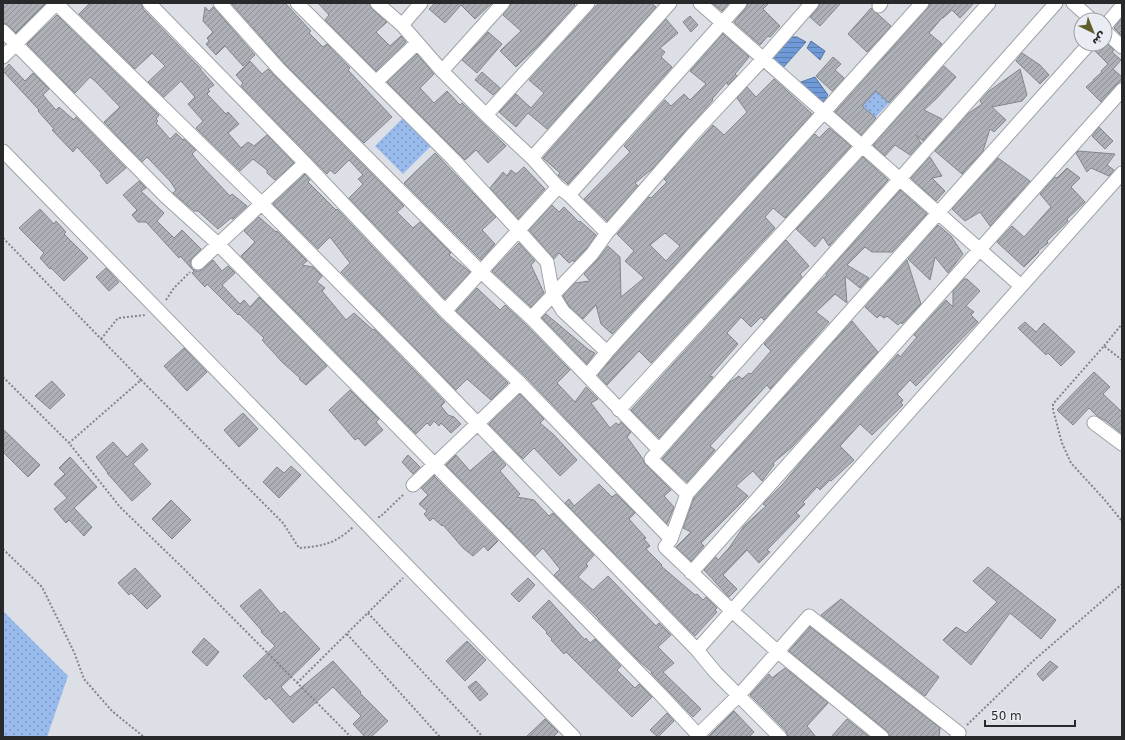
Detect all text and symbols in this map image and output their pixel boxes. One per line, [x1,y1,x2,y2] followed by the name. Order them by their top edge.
[1073,12,1113,52] north arrow
[1089,29,1109,49] text: ش
[985,702,1075,728] scale bar
[991,709,1022,723] text: 50 m

